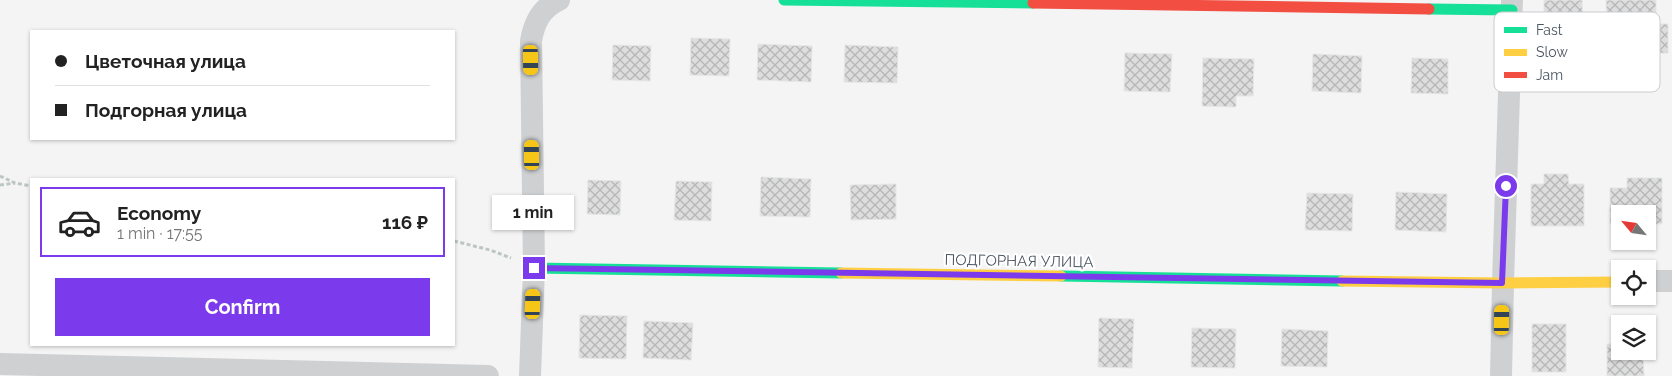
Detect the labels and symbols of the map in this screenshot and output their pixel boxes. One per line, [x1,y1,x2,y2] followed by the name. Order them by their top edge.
[1494,12,1660,92] legend
[1536,22,1563,38] text: Fast
[1536,44,1568,60] text: Slow
[523,45,538,75] car
[1536,67,1563,83] text: Jam
[524,140,539,170] car
[1495,175,1517,197] route start
[493,196,575,230] callout: 1 min
[1611,205,1656,250] north arrow
[944,251,1094,271] street label: ПОДГОРНАЯ УЛИЦА
[523,257,545,279] route end
[524,289,541,319] car
[1494,305,1509,335] car

